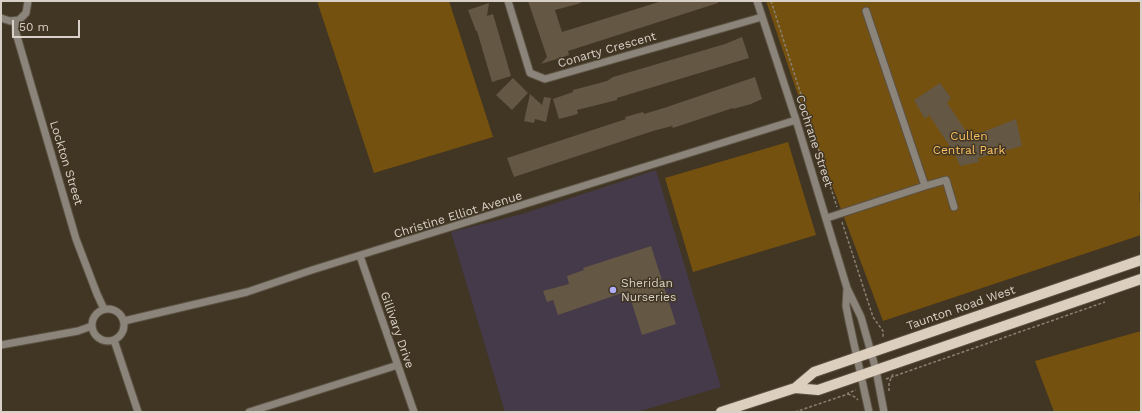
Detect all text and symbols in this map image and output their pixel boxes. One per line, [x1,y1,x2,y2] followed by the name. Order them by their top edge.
[14,12,82,38] scale bar
[19,20,49,34] text: 50 m
[556,29,658,71] street label: Conarty Crescent
[792,93,836,189] street label: Cochrane Street
[46,119,86,207] street label: Lockton Street
[933,129,1005,157] park label: Cullen Central Park
[392,189,524,241] street label: Christine Elliot Avenue
[621,276,676,304] place label: Sheridan Nurseries
[905,283,1017,333] street label: Taunton Road West
[608,285,618,295] marker: Sheridan Nurseries
[377,290,417,370] street label: Gillivary Drive

